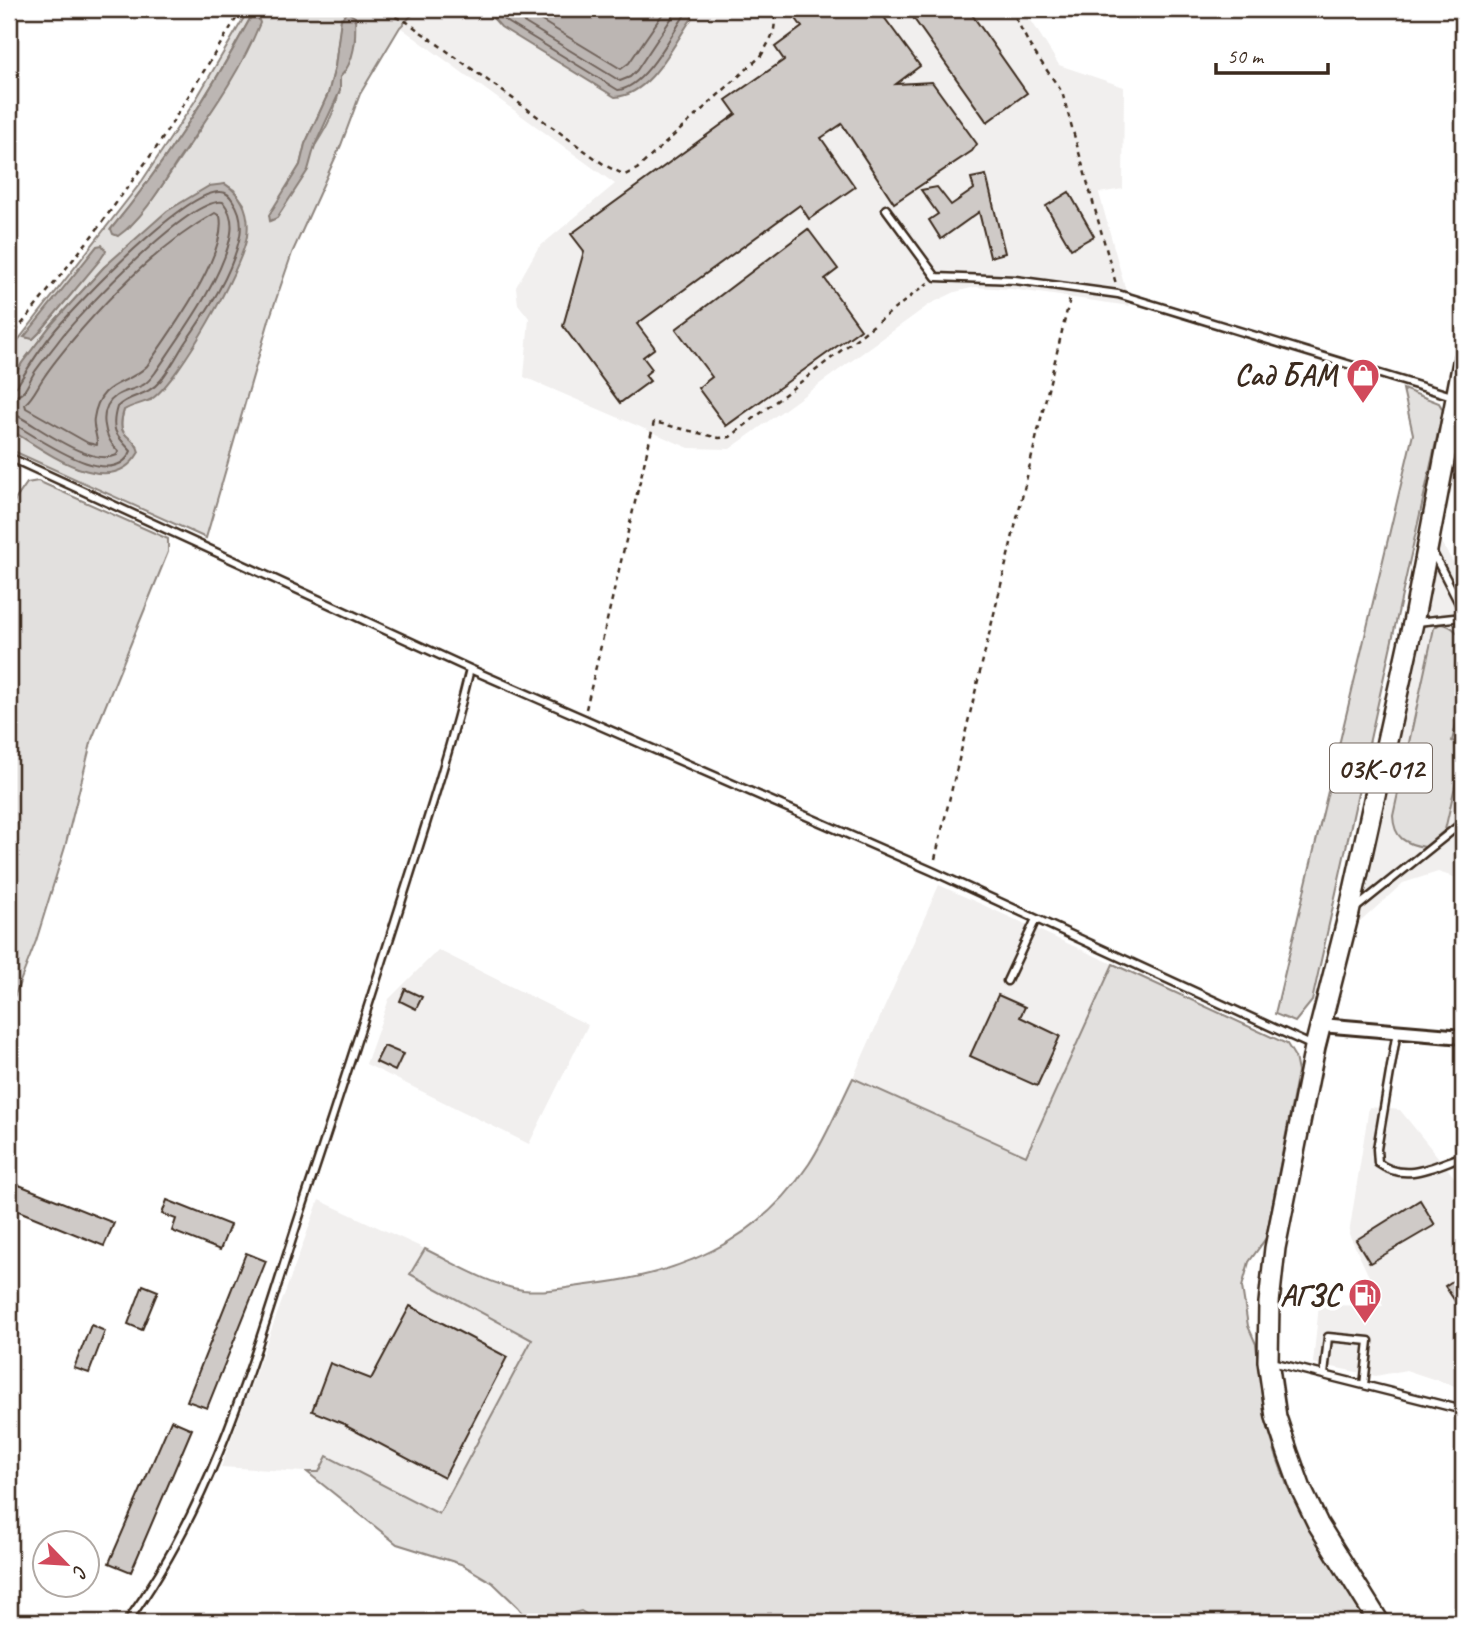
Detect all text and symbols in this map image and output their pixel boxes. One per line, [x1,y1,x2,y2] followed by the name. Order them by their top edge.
[1216,32,1328,76] scale bar
[1227,43,1265,69] text: 50 m
[1235,356,1340,394] place label: Сад БАМ
[1344,356,1382,405] shop icon: Сад БАМ
[1330,744,1432,792] road number: 03К-012
[1280,1276,1343,1314] place label: АГЗС
[1346,1276,1384,1325] fuel station icon: АГЗС
[32,1530,102,1600] north arrow
[67,1561,93,1582] text: С

